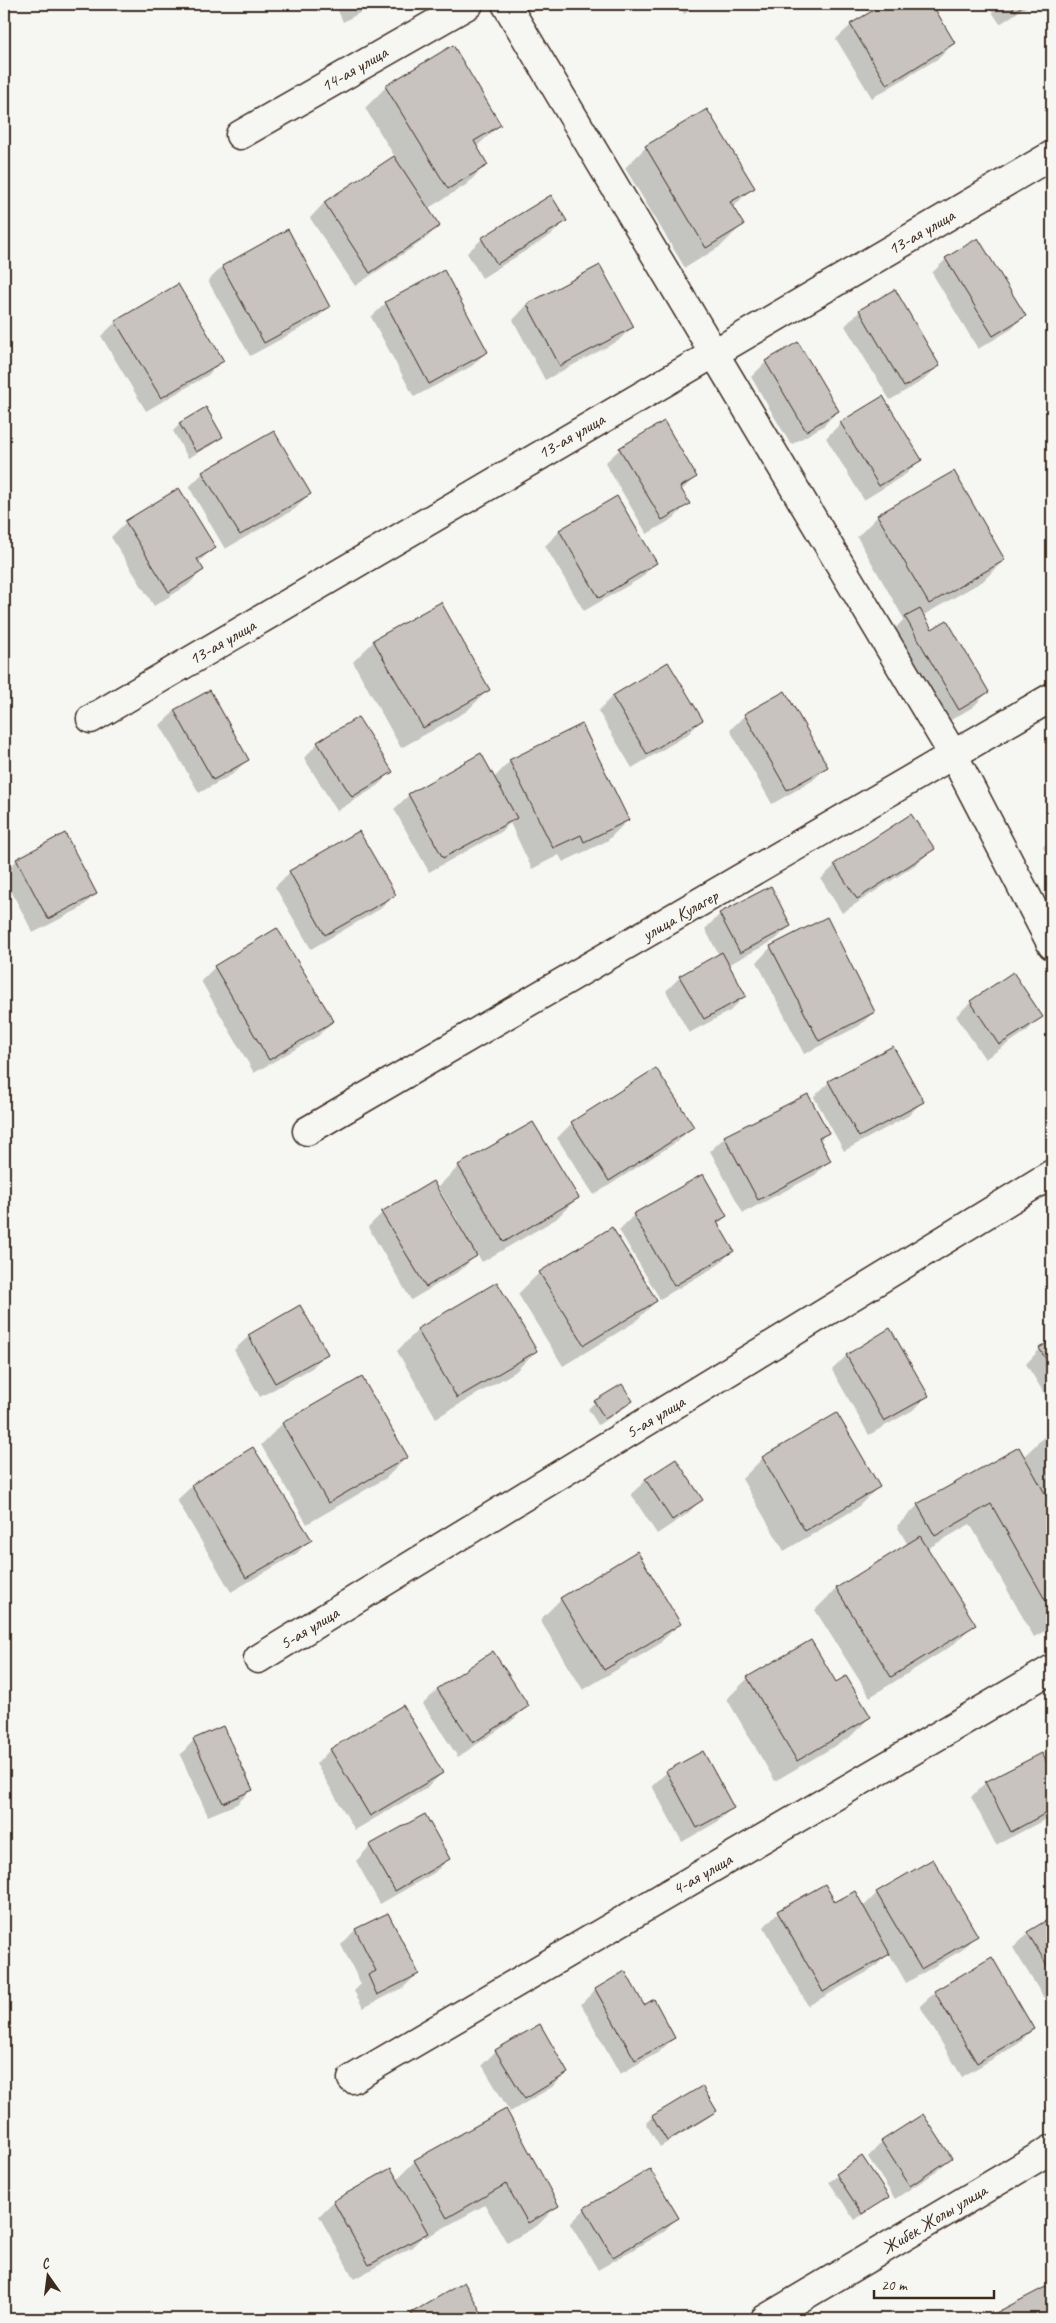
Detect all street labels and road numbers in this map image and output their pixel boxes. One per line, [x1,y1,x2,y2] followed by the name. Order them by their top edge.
[317,40,393,97] street label: 14-ая улица
[884,203,960,260] street label: 13-ая улица
[534,407,610,464] street label: 13-ая улица
[185,613,261,670] street label: 13-ая улица
[637,884,723,946] street label: улица Кулагер
[621,1390,690,1443] street label: 5-ая улица
[275,1601,344,1654] street label: 5-ая улица
[668,1847,737,1900] street label: 4-ая улица
[877,2178,992,2259] street label: Жибек Жолы улица

